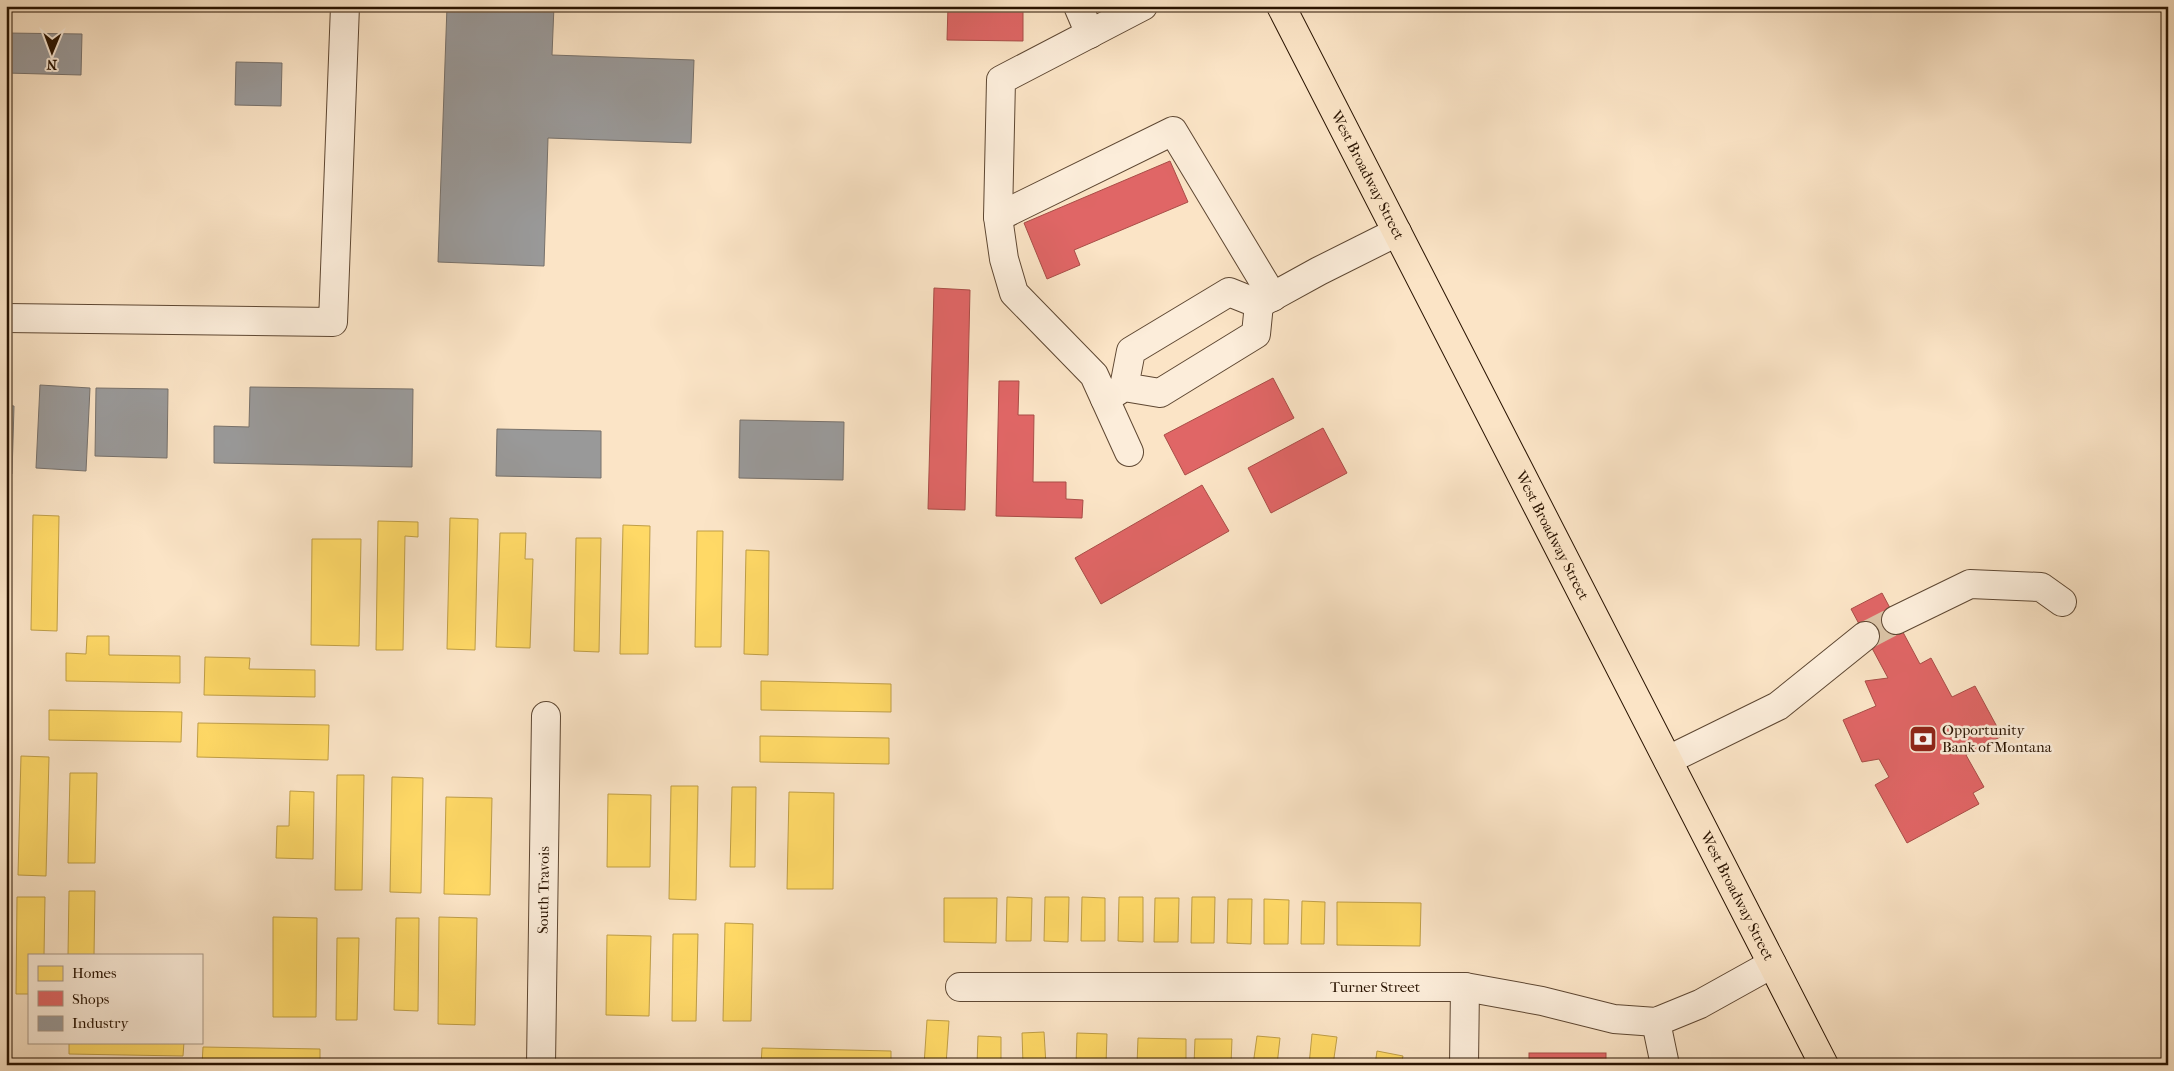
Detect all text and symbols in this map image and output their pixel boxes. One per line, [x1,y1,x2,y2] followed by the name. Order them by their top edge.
[28,28,78,78] north arrow
[46,56,57,73] text: N
[1327,107,1409,243] street label: West Broadway Street
[1512,467,1593,604] street label: West Broadway Street
[1942,721,2053,756] place label: Opportunity Bank of Montana
[1908,724,1938,754] bank icon: Opportunity Bank of Montana
[1696,827,1778,964] street label: West Broadway Street
[534,846,553,934] street label: South Travois
[28,954,202,1044] legend
[72,964,117,982] text: Homes
[1330,978,1421,996] street label: Turner Street
[72,990,110,1008] text: Shops
[72,1014,129,1032] text: Industry

